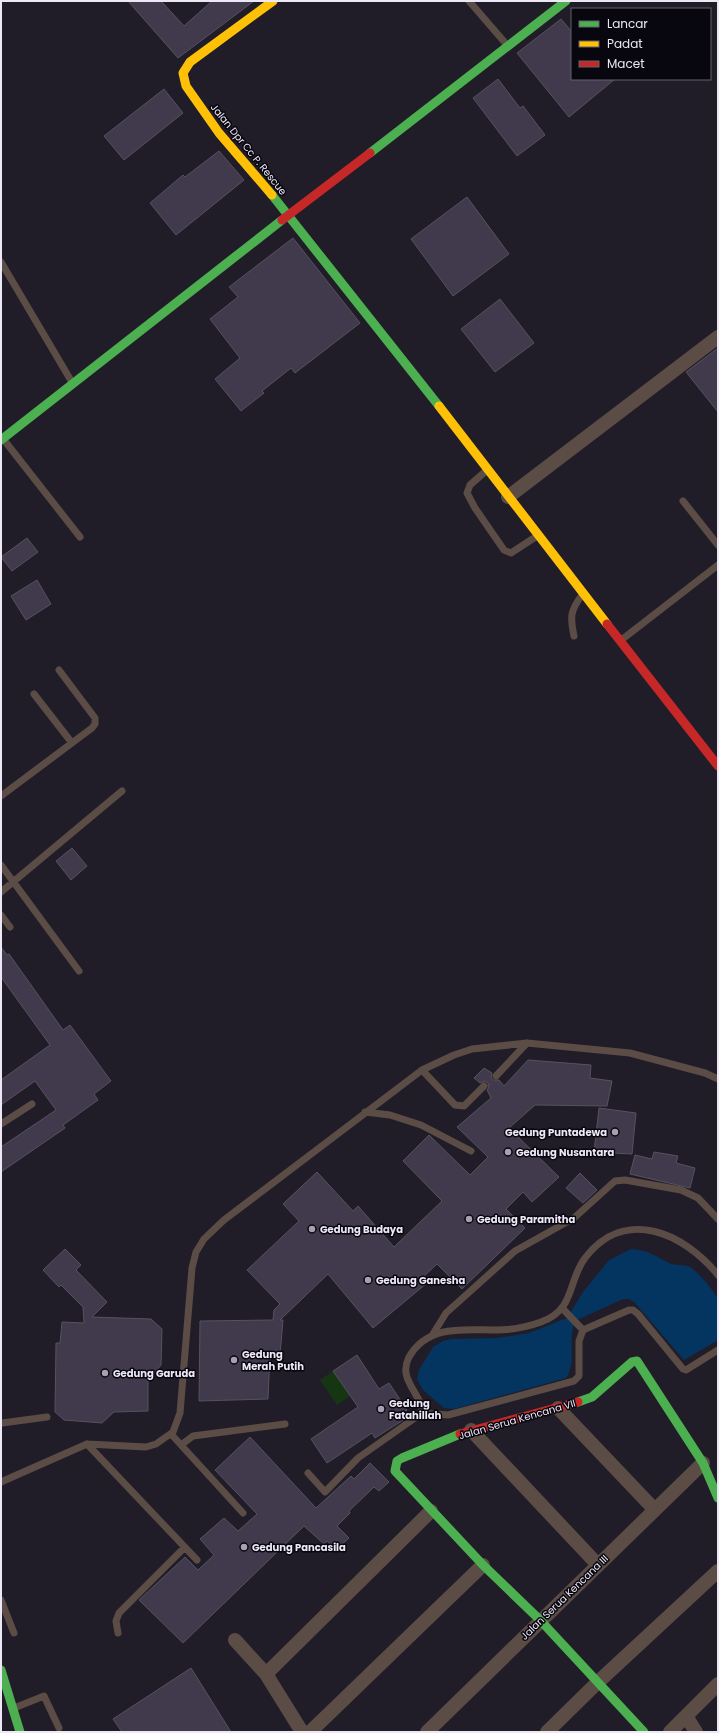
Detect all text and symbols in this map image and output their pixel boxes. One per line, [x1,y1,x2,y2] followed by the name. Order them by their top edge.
[571,8,711,80] legend
[607,15,648,32] text: Lancar
[607,35,643,52] text: Padat
[607,55,645,72] text: Macet
[207,100,290,198] street label: Jalan Dpr Cc P. Rescue
[505,1125,607,1140] place label: Gedung Puntadewa
[610,1127,620,1137] marker: Gedung Puntadewa
[516,1145,614,1160] place label: Gedung Nusantara
[503,1147,513,1157] marker: Gedung Nusantara
[477,1212,575,1227] place label: Gedung Paramitha
[464,1214,474,1224] marker: Gedung Paramitha
[320,1222,403,1237] place label: Gedung Budaya
[307,1224,317,1234] marker: Gedung Budaya
[376,1273,466,1288] place label: Gedung Ganesha
[363,1275,373,1285] marker: Gedung Ganesha
[242,1347,304,1374] place label: Gedung Merah Putih
[229,1355,239,1365] marker: Gedung Merah Putih
[113,1366,195,1381] place label: Gedung Garuda
[100,1368,110,1378] marker: Gedung Garuda
[389,1396,441,1423] place label: Gedung Fatahillah
[457,1396,577,1443] street label: Jalan Serua Kencana VII
[376,1404,386,1414] marker: Gedung Fatahillah
[252,1540,346,1555] place label: Gedung Pancasila
[239,1542,249,1552] marker: Gedung Pancasila
[517,1551,612,1643] street label: Jalan Serua Kencana III

